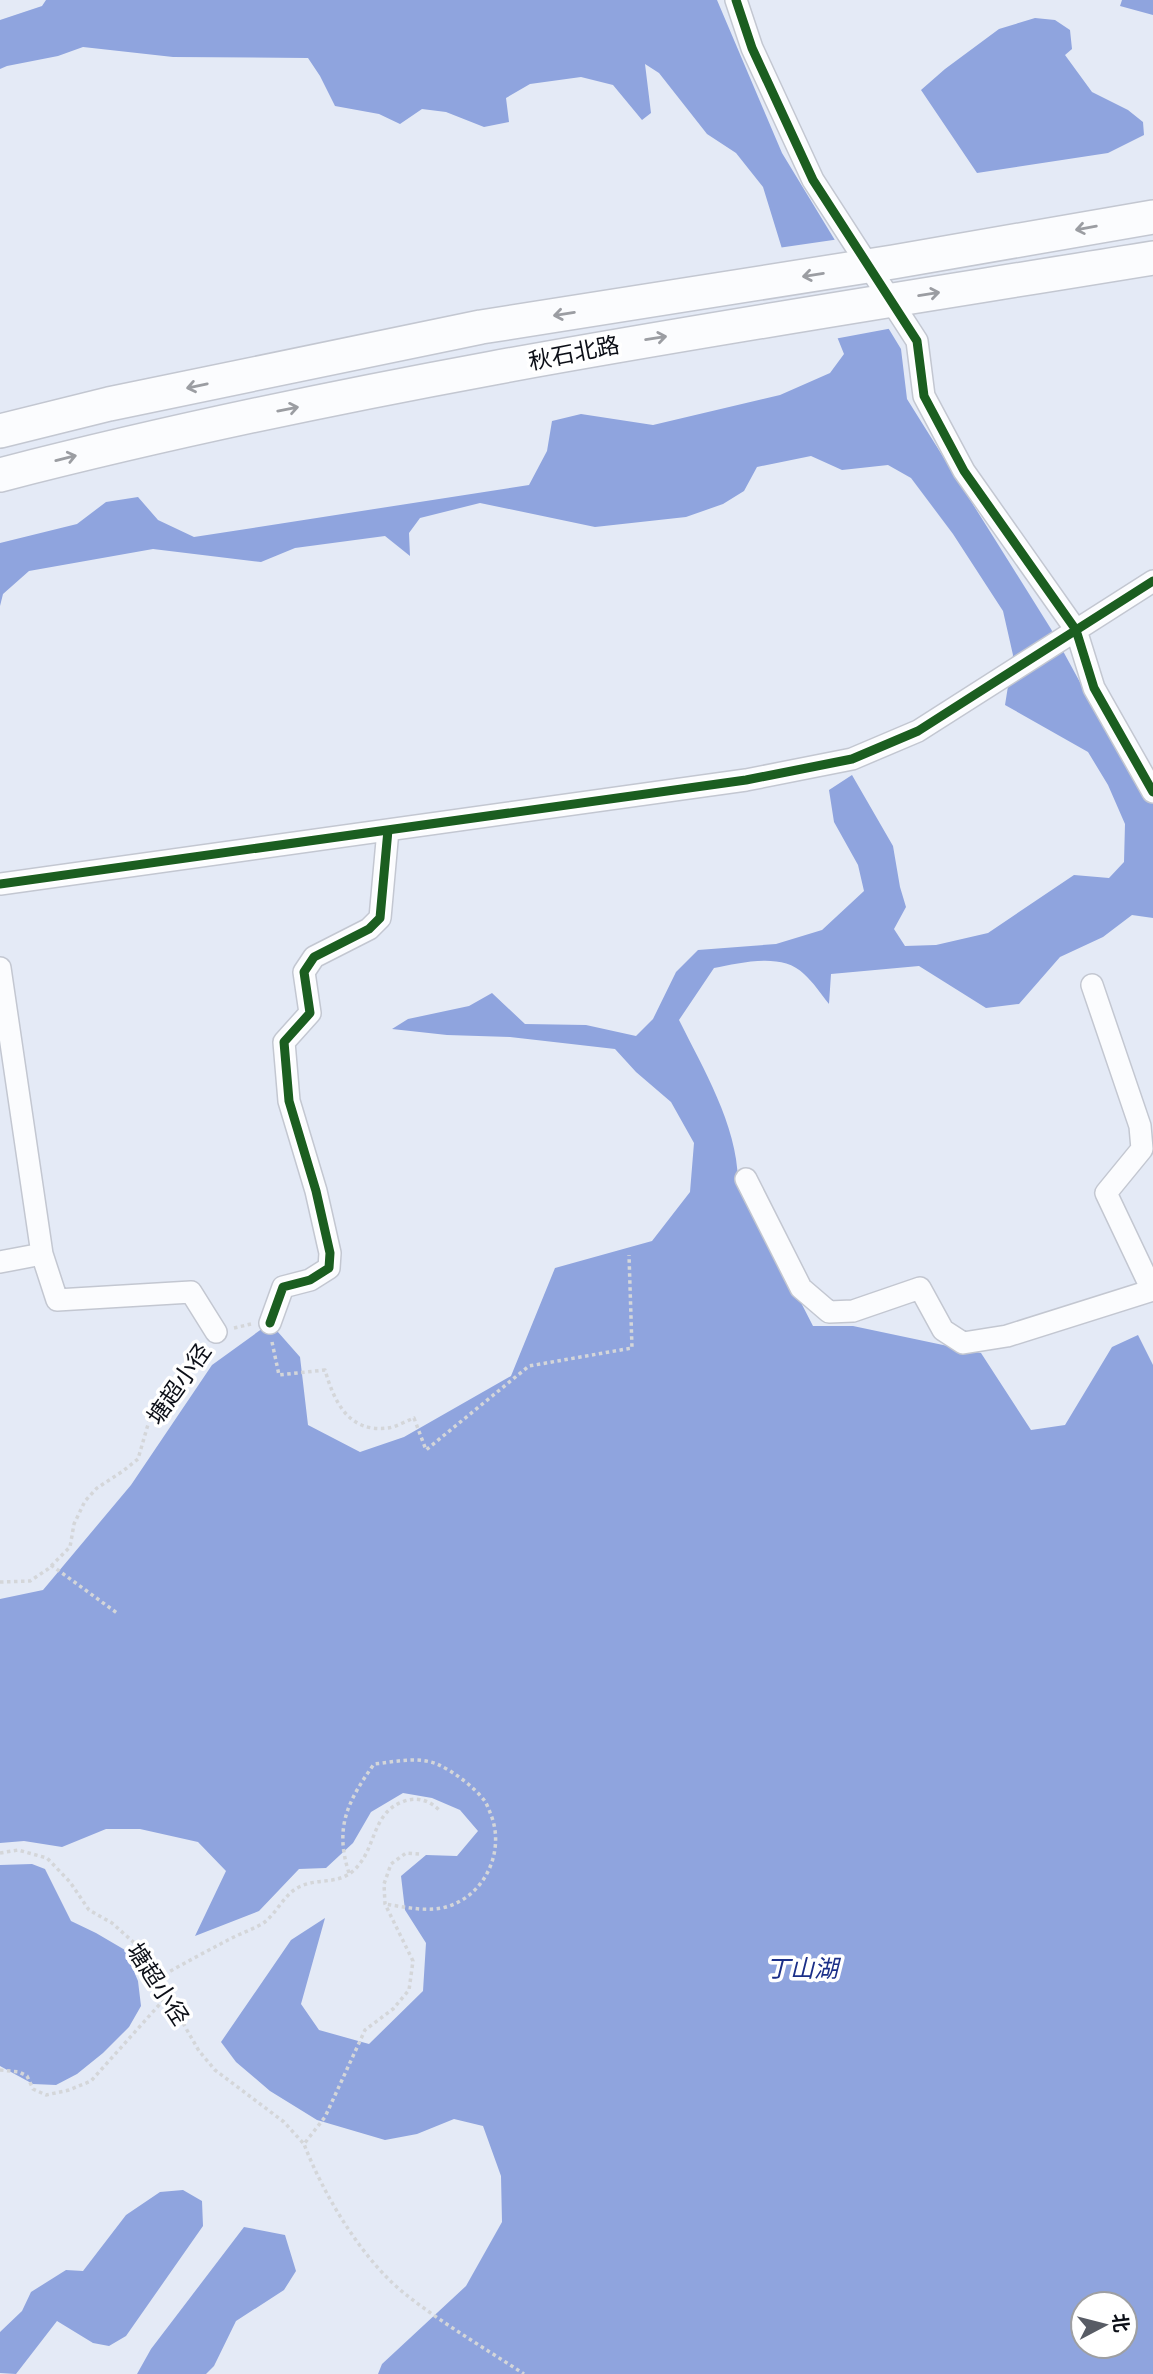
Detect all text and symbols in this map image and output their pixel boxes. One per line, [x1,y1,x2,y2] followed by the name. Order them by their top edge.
[1075,222,1098,235] one-way arrow
[802,269,825,282] one-way arrow
[917,287,940,300] one-way arrow
[553,308,576,321] one-way arrow
[526,329,622,377] street label: 秋石北路
[644,331,667,344] one-way arrow
[186,379,209,393] one-way arrow
[276,402,299,416] one-way arrow
[54,451,77,464] one-way arrow
[140,1337,218,1431] street label: 塘超小径
[120,1937,196,2031] street label: 塘超小径
[766,1952,842,1985] water label: 丁山湖
[1069,2290,1139,2360] north arrow
[1106,2312,1135,2334] text: 北

